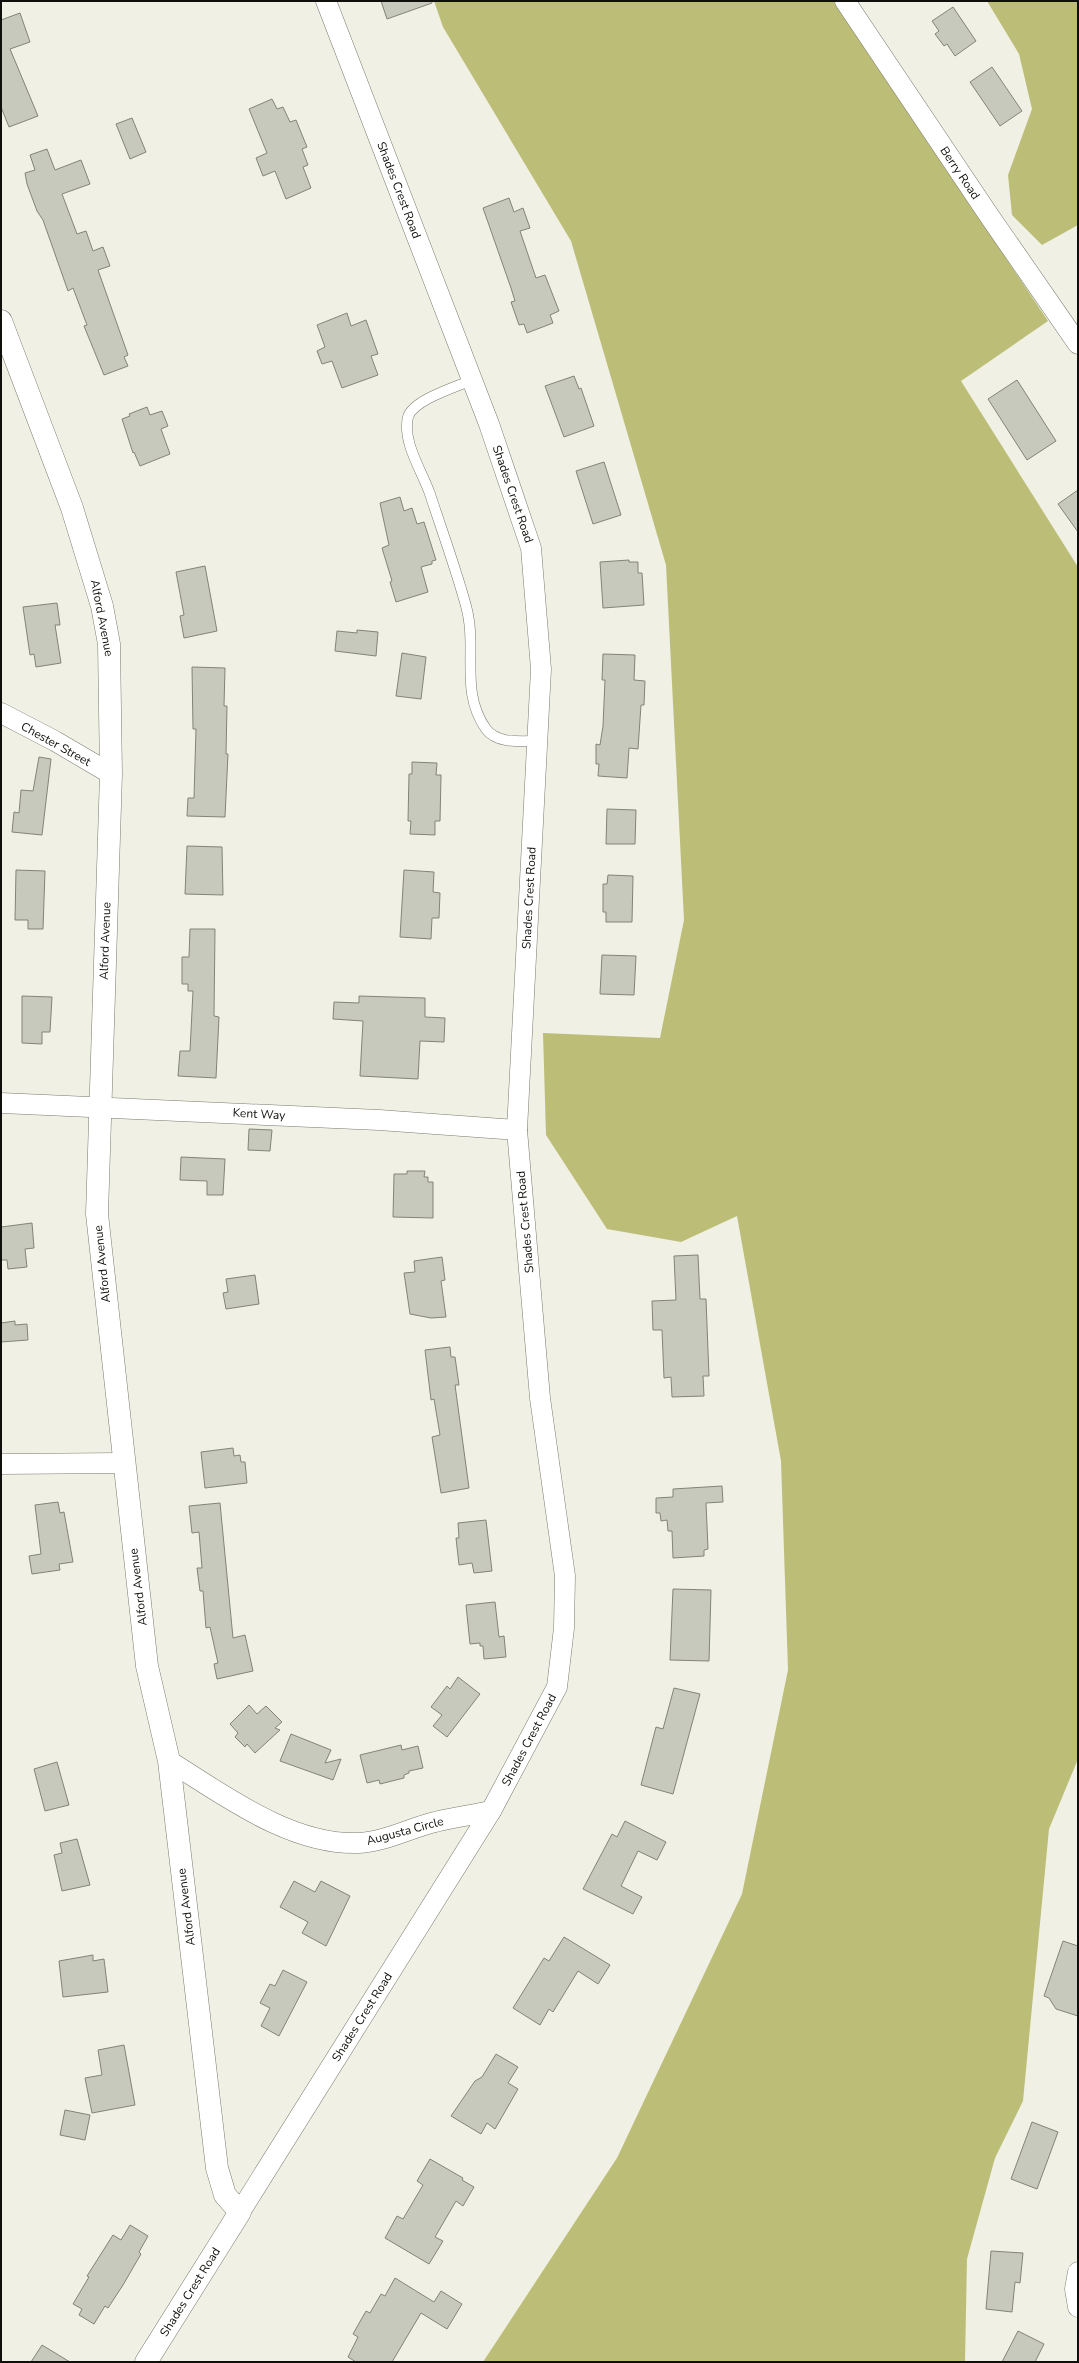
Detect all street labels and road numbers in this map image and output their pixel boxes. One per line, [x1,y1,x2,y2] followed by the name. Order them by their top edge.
[373,139,425,241] street label: Shades Crest Road
[936,143,984,203] street label: Berry Road
[489,443,537,545] street label: Shades Crest Road
[87,578,117,658] street label: Alford Avenue
[18,718,95,770] street label: Chester Street
[518,846,540,950] street label: Shades Crest Road
[96,902,114,980] street label: Alford Avenue
[232,1105,287,1123] street label: Kent Way
[513,1170,537,1274] street label: Shades Crest Road
[90,1224,114,1304] street label: Alford Avenue
[125,1547,151,1627] street label: Alford Avenue
[498,1691,560,1789] street label: Shades Crest Road
[365,1813,445,1849] street label: Augusta Circle
[173,1867,199,1947] street label: Alford Avenue
[328,1969,396,2065] street label: Shades Crest Road
[156,2244,224,2340] street label: Shades Crest Road

